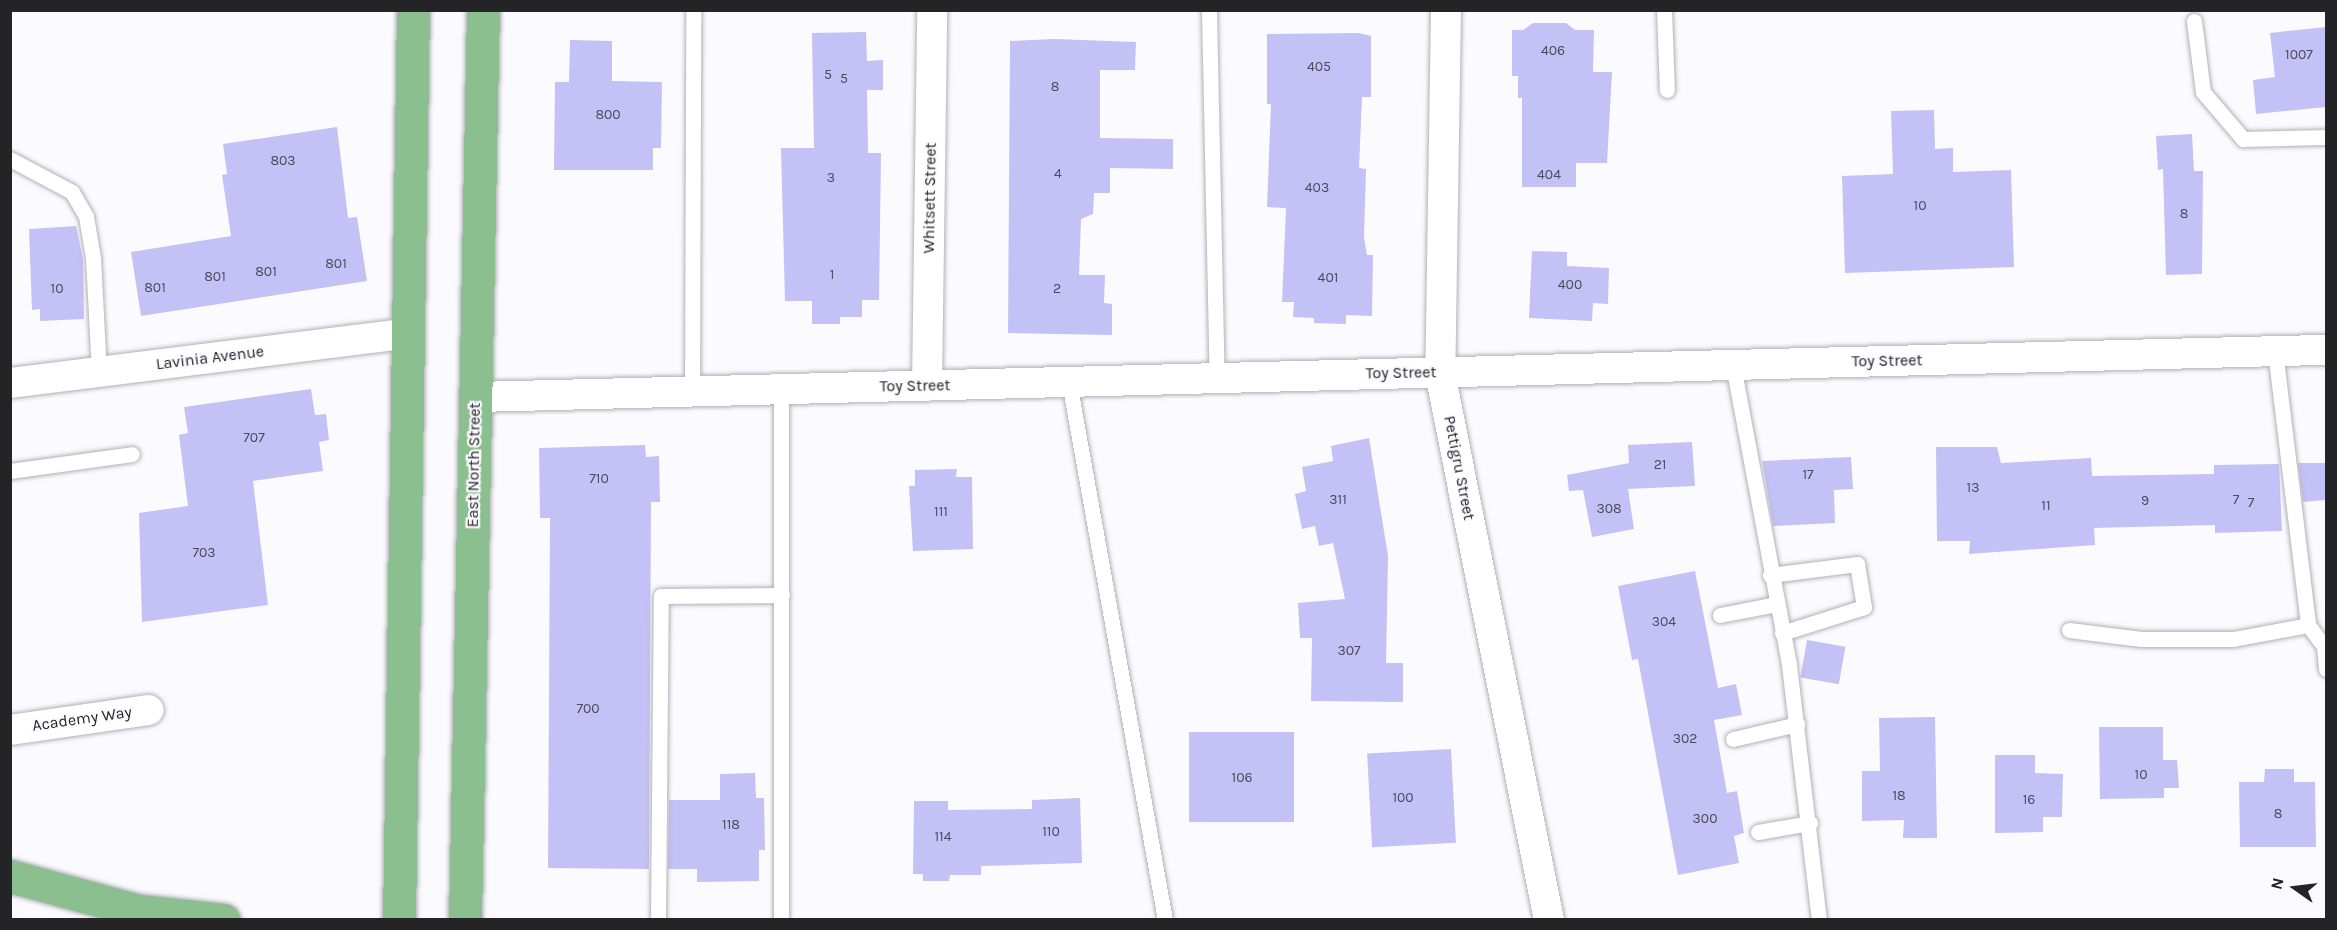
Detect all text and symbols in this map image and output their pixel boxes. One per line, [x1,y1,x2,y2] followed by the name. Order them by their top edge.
[1541,43,1565,59] house number: 406
[2285,47,2313,63] house number: 1007
[1307,59,1331,75] house number: 405
[824,67,832,83] house number: 5
[840,71,848,87] house number: 5
[1051,79,1059,95] house number: 8
[595,107,621,123] house number: 800
[919,142,941,254] street label: Whitsett Street
[270,153,296,169] house number: 803
[1054,166,1062,182] house number: 4
[1537,167,1561,183] house number: 404
[827,170,835,186] house number: 3
[1305,180,1329,196] house number: 403
[1914,198,1926,214] house number: 10
[2180,206,2188,222] house number: 8
[325,256,347,272] house number: 801
[255,264,277,280] house number: 801
[830,267,834,283] house number: 1
[204,269,226,285] house number: 801
[1318,270,1338,286] house number: 401
[1558,277,1582,293] house number: 400
[144,280,166,296] house number: 801
[51,281,63,297] house number: 10
[1053,281,1061,297] house number: 2
[155,342,265,374] street label: Lavinia Avenue
[1852,351,1922,371] street label: Toy Street
[1366,363,1436,383] street label: Toy Street
[880,376,950,396] street label: Toy Street
[463,402,485,528] street label: East North Street
[1439,414,1479,522] street label: Pettigru Street
[243,430,265,446] house number: 707
[1654,457,1666,473] house number: 21
[1802,467,1814,483] house number: 17
[589,471,609,487] house number: 710
[1967,480,1979,496] house number: 13
[1329,492,1347,508] house number: 311
[2233,492,2239,508] house number: 7
[2141,493,2149,509] house number: 9
[2248,495,2254,511] house number: 7
[2041,498,2051,514] house number: 11
[1596,501,1622,517] house number: 308
[934,504,948,520] house number: 111
[192,545,216,561] house number: 703
[1652,614,1676,630] house number: 304
[1337,643,1361,659] house number: 307
[576,701,600,717] house number: 700
[31,703,133,735] street label: Academy Way
[1673,731,1697,747] house number: 302
[2135,767,2147,783] house number: 10
[1232,770,1252,786] house number: 106
[1892,788,1906,804] house number: 18
[1392,790,1414,806] house number: 100
[2023,792,2035,808] house number: 16
[2274,806,2282,822] house number: 8
[1693,811,1717,827] house number: 300
[722,817,740,833] house number: 118
[1042,824,1060,840] house number: 110
[934,829,952,845] house number: 114
[2265,858,2325,918] north arrow
[2266,876,2288,891] text: N

